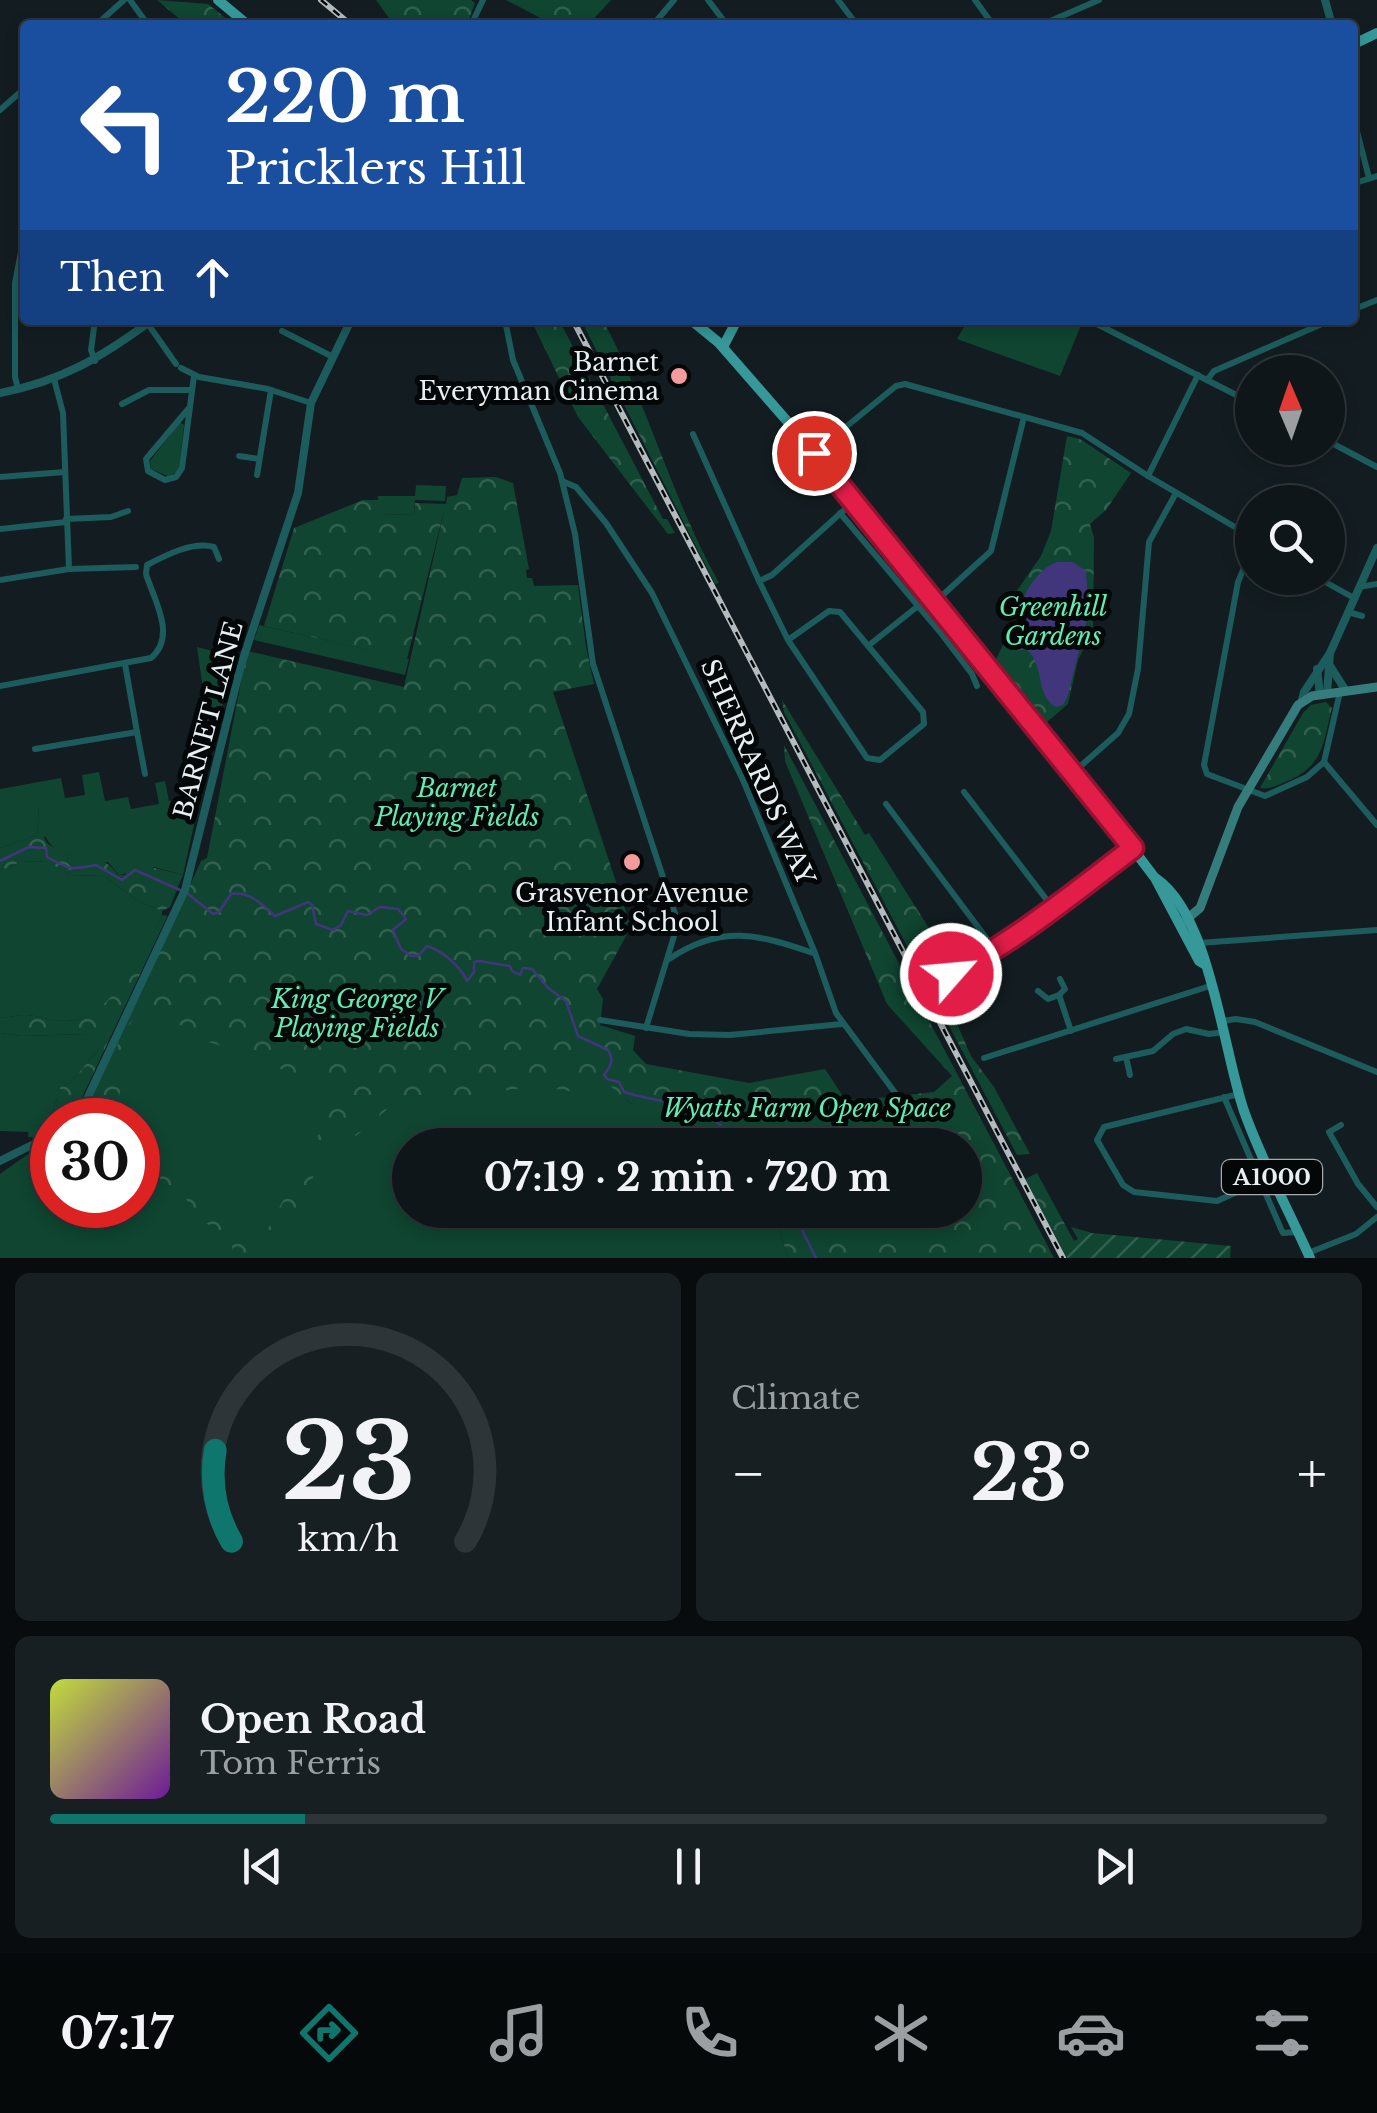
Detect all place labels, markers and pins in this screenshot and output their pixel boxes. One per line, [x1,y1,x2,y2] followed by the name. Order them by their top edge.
[419,347,660,407] place label: Barnet Everyman Cinema
[668,365,690,387] marker: Barnet Everyman Cinema
[772,411,857,496] pin
[621,851,643,873] marker: Grasvenor Avenue Infant School
[515,878,749,938] place label: Grasvenor Avenue Infant School

